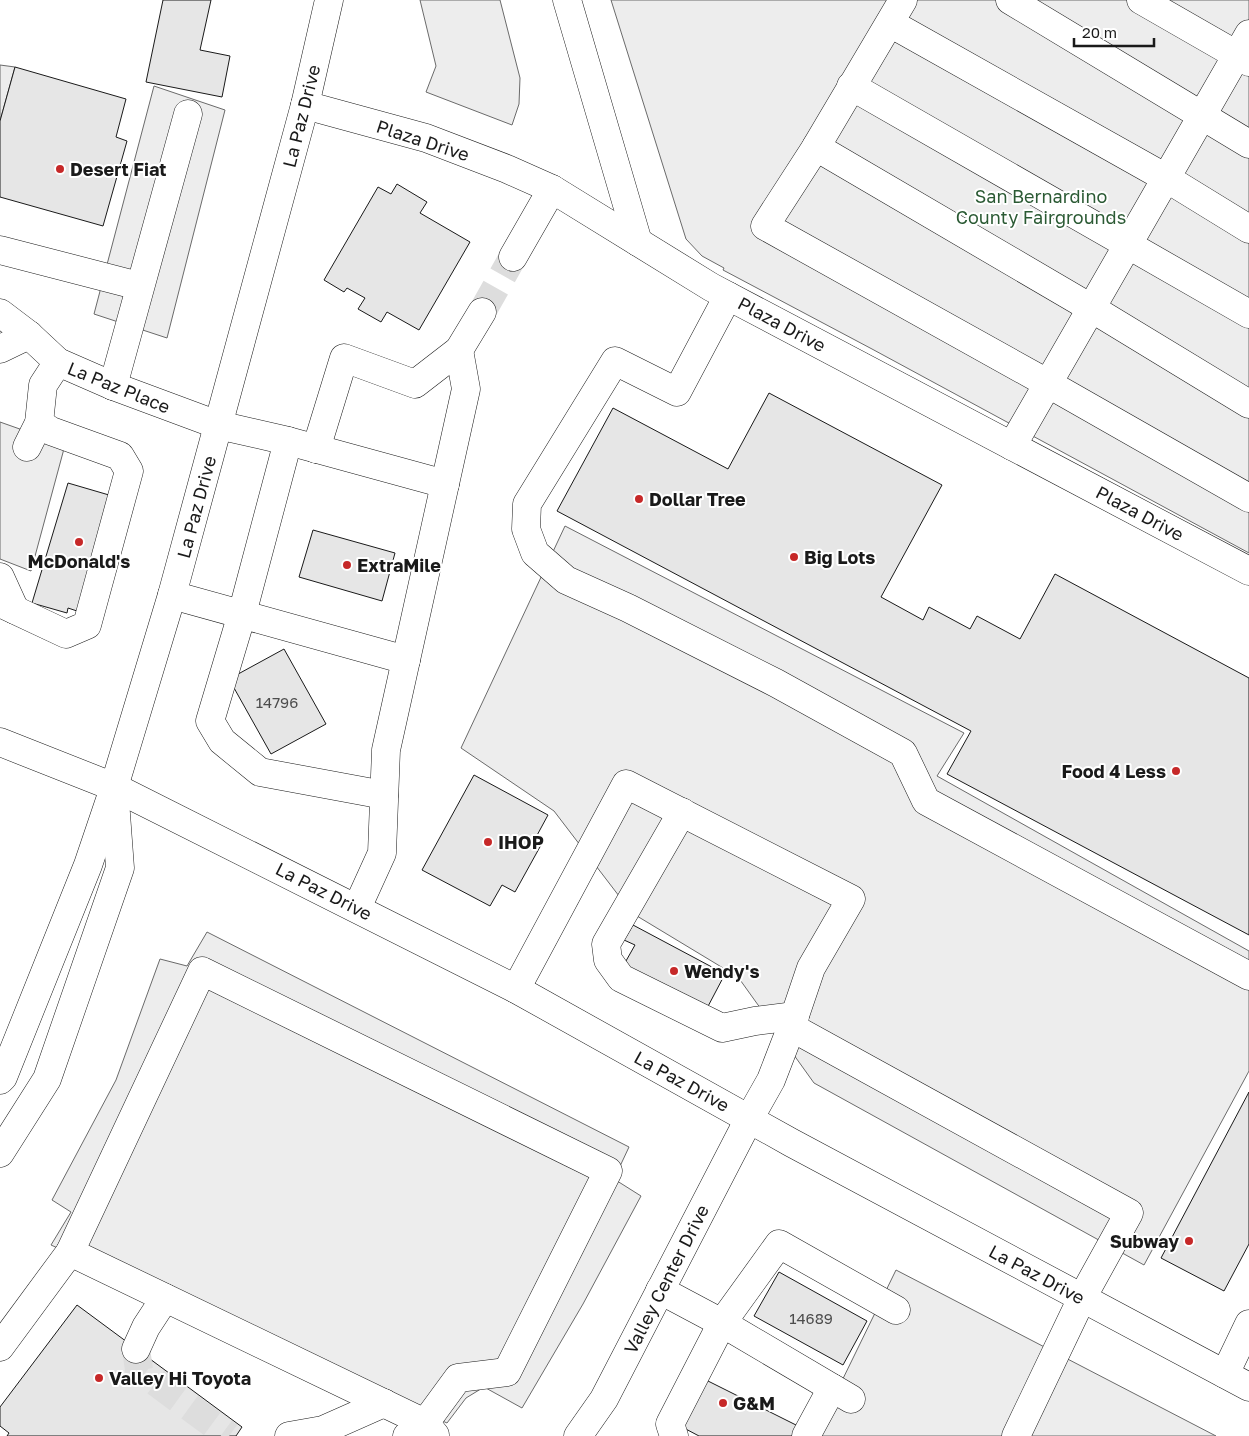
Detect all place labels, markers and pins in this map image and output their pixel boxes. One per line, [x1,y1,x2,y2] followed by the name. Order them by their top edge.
[70,158,167,180] place label: Desert Fiat
[54,163,66,175] marker: Desert Fiat
[649,488,746,510] place label: Dollar Tree
[633,493,645,505] marker: Dollar Tree
[73,536,85,548] marker: McDonald's
[804,546,875,568] place label: Big Lots
[28,550,130,572] place label: McDonald's
[788,551,800,563] marker: Big Lots
[357,554,441,576] place label: ExtraMile
[341,559,353,571] marker: ExtraMile
[1061,760,1166,782] place label: Food 4 Less
[1170,765,1182,777] marker: Food 4 Less
[498,831,544,853] place label: IHOP
[482,836,494,848] marker: IHOP
[684,960,759,982] place label: Wendy's
[668,965,680,977] marker: Wendy's
[1110,1230,1179,1252] place label: Subway
[1183,1235,1195,1247] marker: Subway
[109,1367,251,1389] place label: Valley Hi Toyota
[93,1372,105,1384] marker: Valley Hi Toyota
[733,1392,775,1414] place label: G&M
[717,1397,729,1409] marker: G&M

